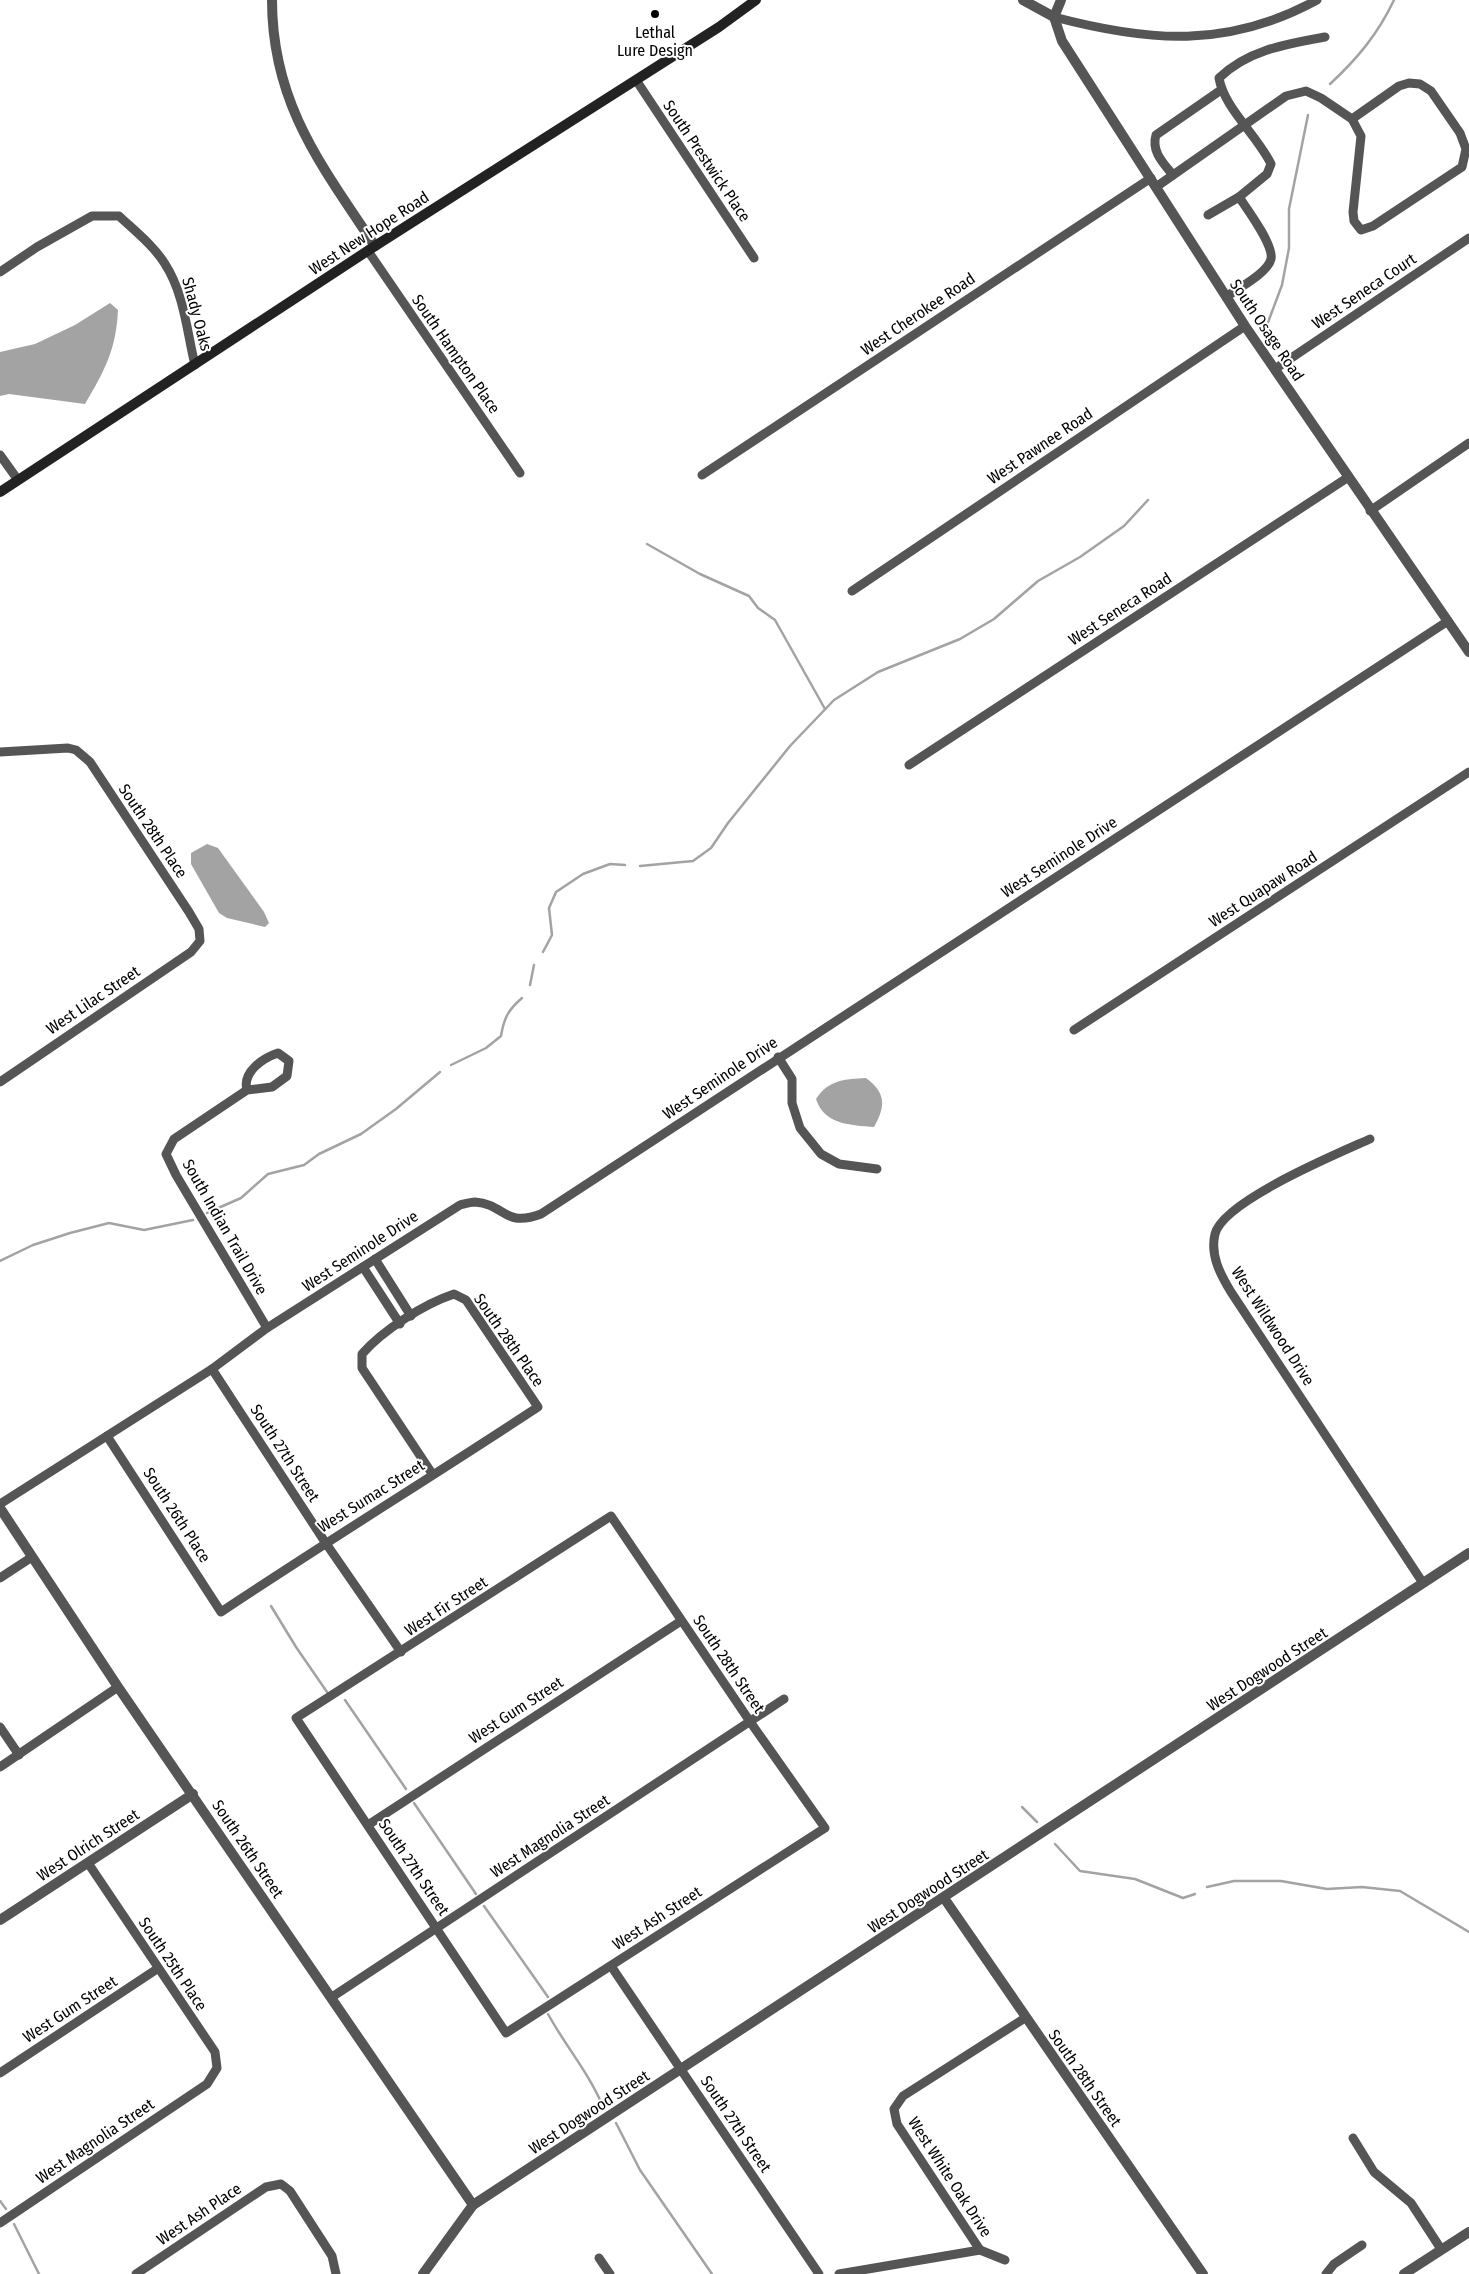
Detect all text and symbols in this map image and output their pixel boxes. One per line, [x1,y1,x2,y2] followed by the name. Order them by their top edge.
[649,8,661,20] marker: Lethal Lure Design
[617,23,693,60] place label: Lethal Lure Design
[659,97,755,225] street label: South Prestwick Place
[306,187,432,279] street label: West New Hope Road
[1308,249,1420,333] street label: West Seneca Court
[857,269,979,359] street label: West Cherokee Road
[178,275,216,353] street label: Shady Oaks
[1226,275,1308,385] street label: South Osage Road
[408,291,504,417] street label: South Hampton Place
[984,404,1096,488] street label: West Pawnee Road
[1065,569,1175,649] street label: West Seneca Road
[115,780,191,882] street label: South 28th Place
[998,812,1121,902] street label: West Seminole Drive
[1205,847,1321,931] street label: West Quapaw Road
[43,961,144,1038] street label: West Lilac Street
[659,1033,781,1123] street label: West Seminole Drive
[178,1156,272,1298] street label: South Indian Trail Drive
[299,1206,422,1296] street label: West Seminole Drive
[1228,1263,1319,1389] street label: West Wildwood Drive
[470,1290,548,1390] street label: South 28th Place
[246,1401,324,1506] street label: South 27th Street
[314,1455,428,1536] street label: West Sumac Street
[139,1464,215,1566] street label: South 26th Place
[401,1572,492,1640] street label: West Fir Street
[689,1611,769,1717] street label: South 28th Street
[1203,1623,1331,1715] street label: West Dogwood Street
[465,1672,567,1748] street label: West Gum Street
[487,1790,614,1882] street label: West Magnolia Street
[208,1796,288,1902] street label: South 26th Street
[33,1805,143,1885] street label: West Olrich Street
[375,1815,454,1920] street label: South 27th Street
[864,1845,992,1937] street label: West Dogwood Street
[609,1882,706,1954] street label: West Ash Street
[135,1914,211,2014] street label: South 25th Place
[19,1971,121,2047] street label: West Gum Street
[1045,2026,1126,2131] street label: South 28th Street
[525,2066,653,2158] street label: West Dogwood Street
[697,2072,776,2177] street label: South 27th Street
[32,2094,158,2188] street label: West Magnolia Street
[904,2113,996,2241] street label: West White Oak Drive
[153,2179,245,2249] street label: West Ash Place

